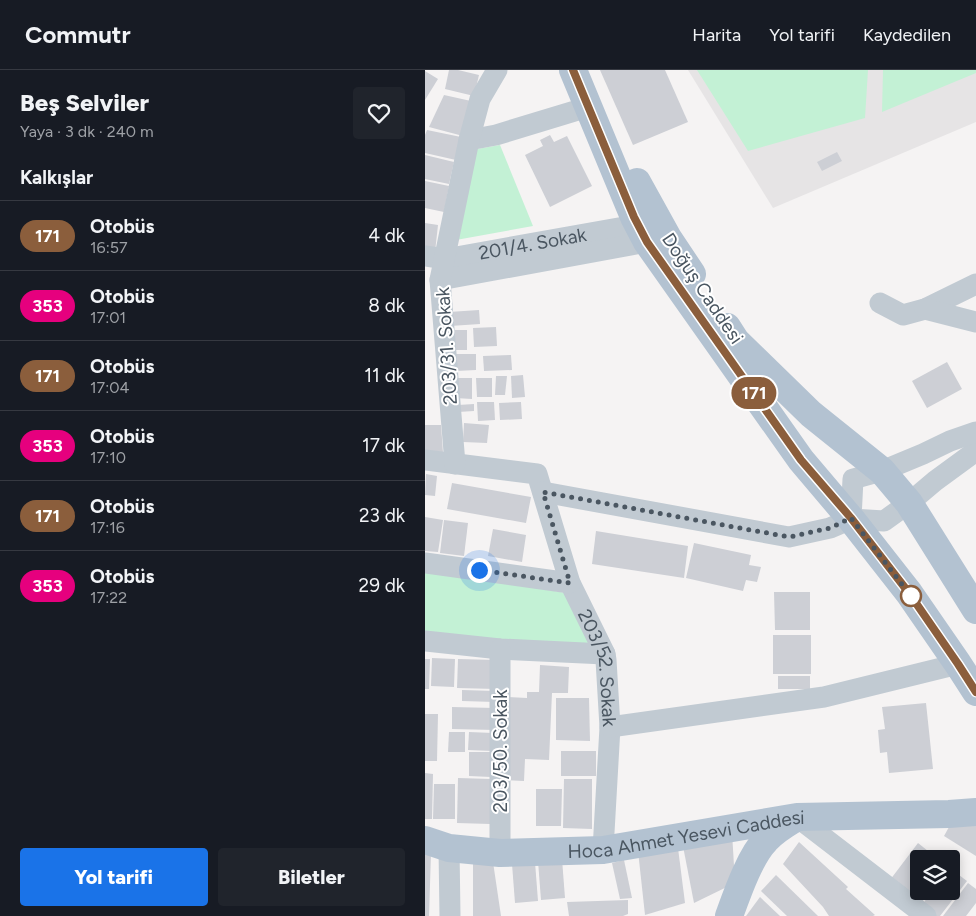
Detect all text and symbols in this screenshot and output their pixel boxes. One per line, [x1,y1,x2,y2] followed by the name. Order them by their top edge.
[25,20,131,49] text: Commutr
[692,24,741,46] text: Harita
[769,24,835,46] text: Yol tarifi
[863,24,951,46] text: Kaydedilen
[353,87,405,139] button: heart
[20,88,149,117] text: Beş Selviler
[20,122,154,141] text: Yaya · 3 dk · 240 m
[20,166,93,189] text: Kalkışlar
[90,215,154,238] text: Otobüs
[477,223,589,265] street label: 201/4. Sokak
[368,224,405,247] text: 4 dk
[35,225,60,247] text: 171
[657,228,748,348] street label: Doğuş Caddesi
[90,238,128,257] text: 16:57
[90,285,154,308] text: Otobüs
[431,286,462,406] street label: 203/31. Sokak
[368,294,405,317] text: 8 dk
[32,295,63,317] text: 353
[90,308,126,327] text: 17:01
[90,355,154,378] text: Otobüs
[364,364,405,387] text: 11 dk
[35,365,60,387] text: 171
[725,377,783,409] line badge: 171
[90,378,129,397] text: 17:04
[741,382,767,404] text: 171
[90,425,154,448] text: Otobüs
[362,434,405,457] text: 17 dk
[32,435,63,457] text: 353
[90,448,126,467] text: 17:10
[90,495,154,518] text: Otobüs
[359,504,405,527] text: 23 dk
[35,505,60,527] text: 171
[90,518,125,537] text: 17:16
[467,558,492,583] your location
[90,565,154,588] text: Otobüs
[359,574,405,597] text: 29 dk
[32,575,63,597] text: 353
[900,585,922,607] unlabelled marker
[90,588,127,607] text: 17:22
[573,606,621,728] street label: 203/52. Sokak
[489,689,512,812] street label: 203/50. Sokak
[567,806,805,863] street label: Hoca Ahmet Yesevi Caddesi
[20,848,208,906] button: Yol tarifi
[218,848,405,906] button: Biletler
[910,850,960,900] map controls
[910,850,960,900] button: layers

